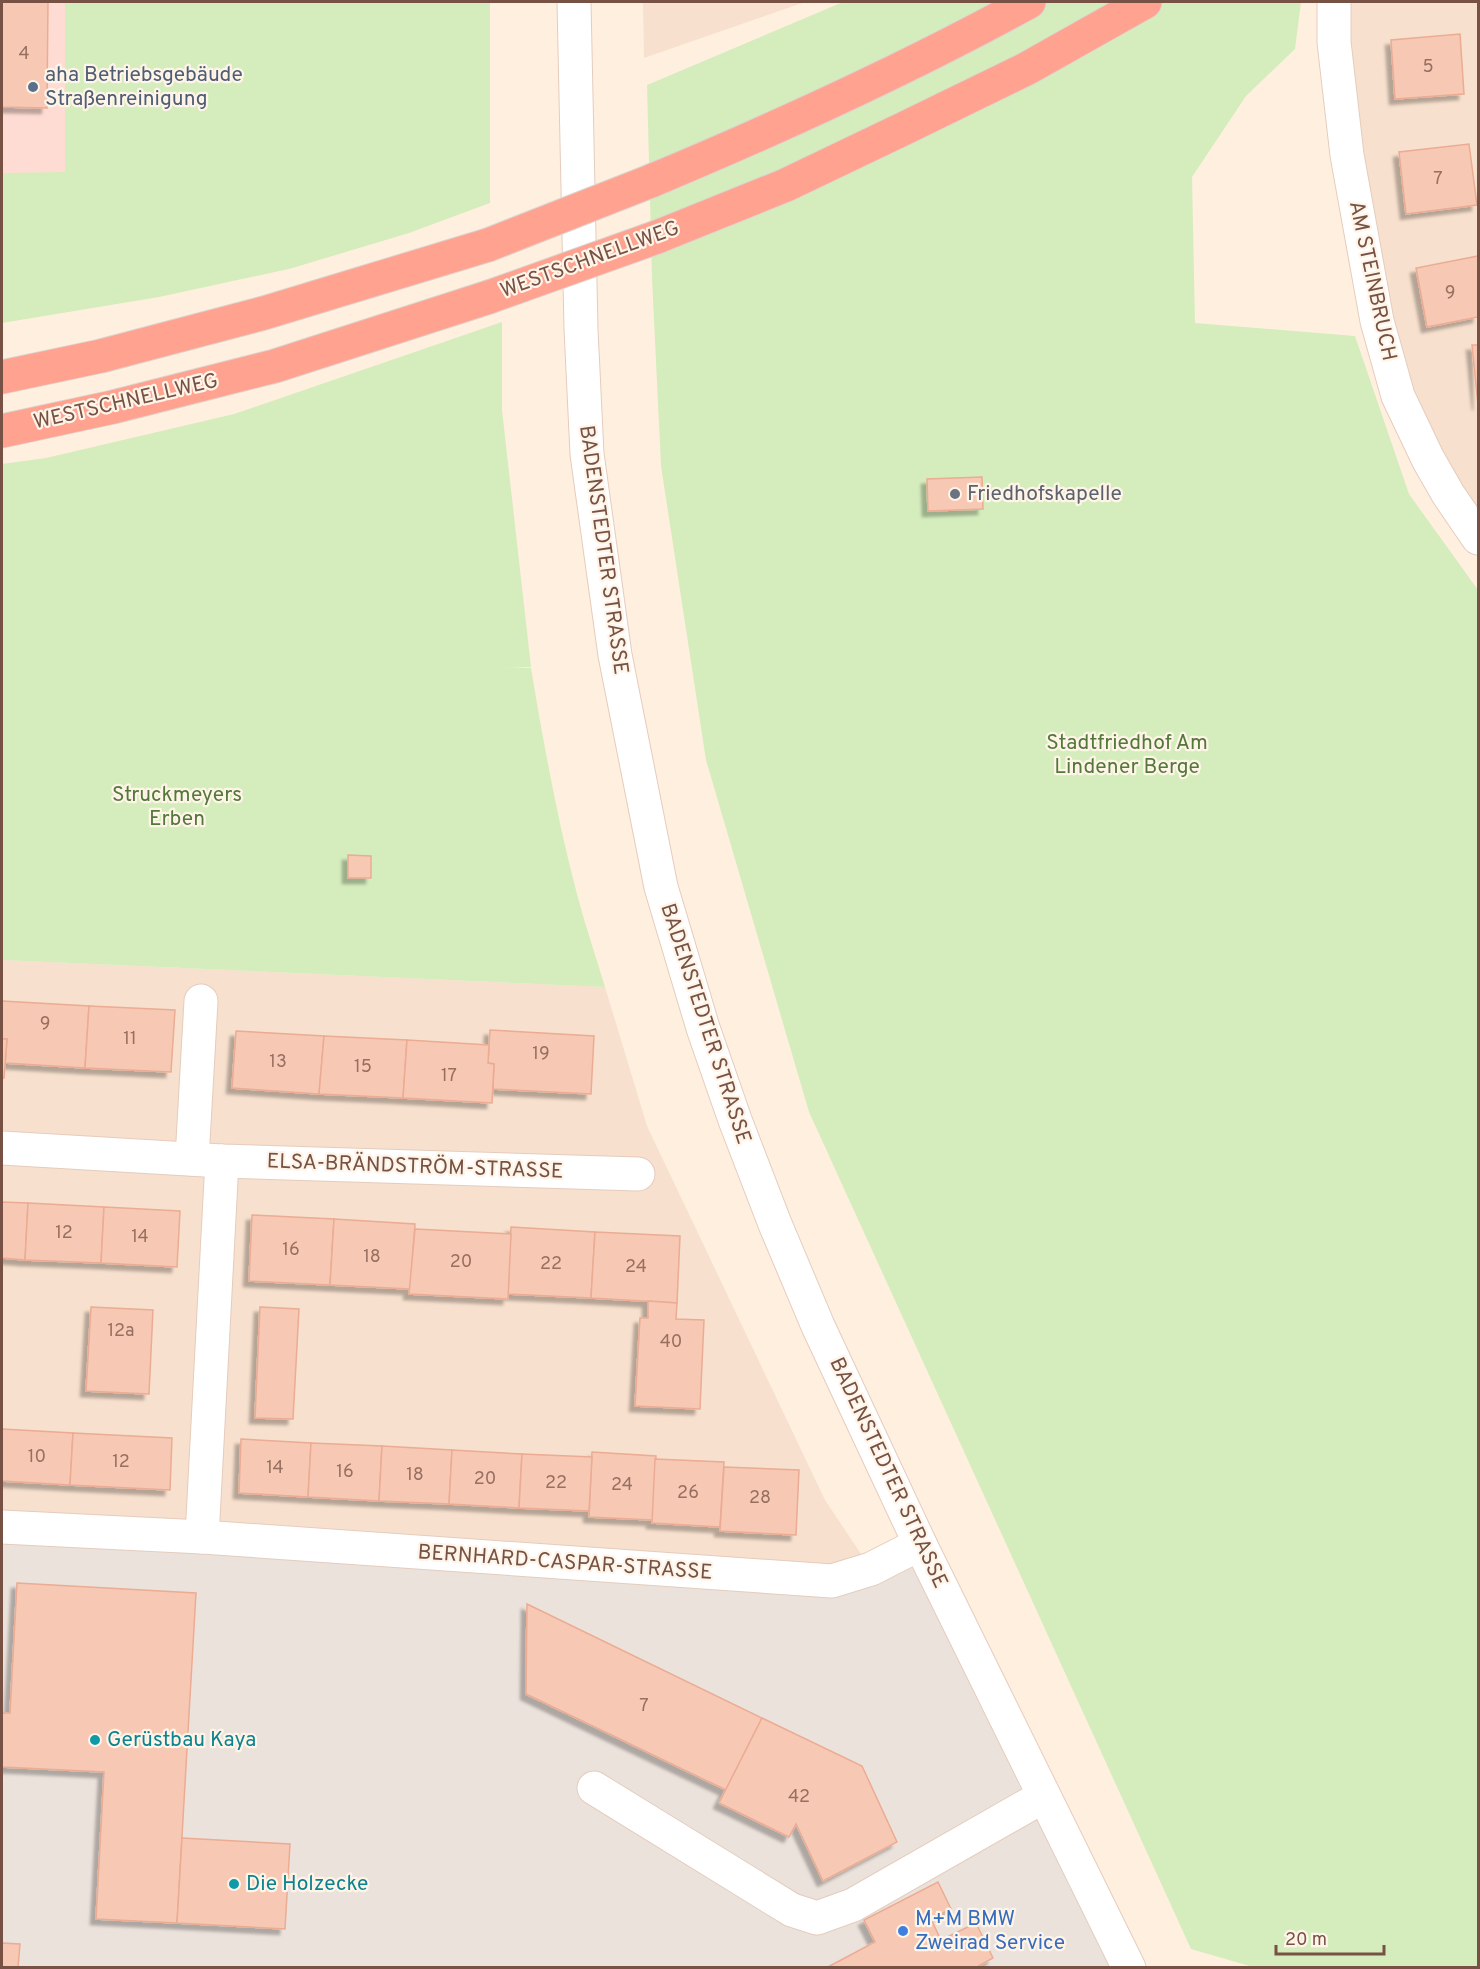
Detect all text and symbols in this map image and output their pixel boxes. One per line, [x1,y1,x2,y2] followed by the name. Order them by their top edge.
[18,43,30,66] house number: 4
[1422,56,1434,79] house number: 5
[45,62,243,113] place label: aha Betriebsgebäude Straßenreinigung
[26,80,40,94] marker: aha Betriebsgebäude Straßenreinigung
[1433,168,1443,191] house number: 7
[1342,198,1402,364] street label: AM STEINBRUCH
[497,215,683,305] street label: WESTSCHNELLWEG
[1445,282,1455,305] house number: 9
[31,368,221,436] street label: WESTSCHNELLWEG
[572,424,634,676] street label: BADENSTEDTER STRASSE
[967,481,1122,508] place label: Friedhofskapelle
[948,487,962,501] marker: Friedhofskapelle
[1046,730,1208,781] park label: Stadtfriedhof Am Lindener Berge
[112,782,242,833] park label: Struckmeyers Erben
[653,900,757,1148] street label: BADENSTEDTER STRASSE
[40,1013,50,1036] house number: 9
[123,1028,137,1051] house number: 11
[532,1043,550,1066] house number: 19
[269,1051,287,1074] house number: 13
[354,1056,372,1079] house number: 15
[441,1065,457,1088] house number: 17
[266,1148,564,1186] street label: ELSA-BRÄNDSTRÖM-STRASSE
[55,1222,73,1245] house number: 12
[131,1226,149,1249] house number: 14
[282,1239,300,1262] house number: 16
[363,1246,381,1269] house number: 18
[450,1251,472,1274] house number: 20
[540,1253,562,1276] house number: 22
[625,1256,647,1279] house number: 24
[107,1320,135,1343] house number: 12a
[660,1331,682,1354] house number: 40
[823,1353,953,1593] street label: BADENSTEDTER STRASSE
[28,1446,46,1469] house number: 10
[112,1451,130,1474] house number: 12
[266,1457,284,1480] house number: 14
[336,1461,354,1484] house number: 16
[406,1464,424,1487] house number: 18
[474,1468,496,1491] house number: 20
[545,1472,567,1495] house number: 22
[611,1474,633,1497] house number: 24
[677,1482,699,1505] house number: 26
[749,1487,771,1510] house number: 28
[417,1539,713,1587] street label: BERNHARD-CASPAR-STRASSE
[639,1695,649,1718] house number: 7
[107,1727,256,1754] place label: Gerüstbau Kaya
[88,1733,102,1747] marker: Gerüstbau Kaya
[788,1786,810,1809] house number: 42
[246,1871,368,1898] place label: Die Holzecke
[227,1877,241,1891] marker: Die Holzecke
[915,1906,1065,1957] place label: M+M BMW Zweirad Service
[1276,1918,1384,1956] scale bar
[896,1924,910,1938] marker: M+M BMW Zweirad Service
[1285,1929,1327,1952] text: 20 m

